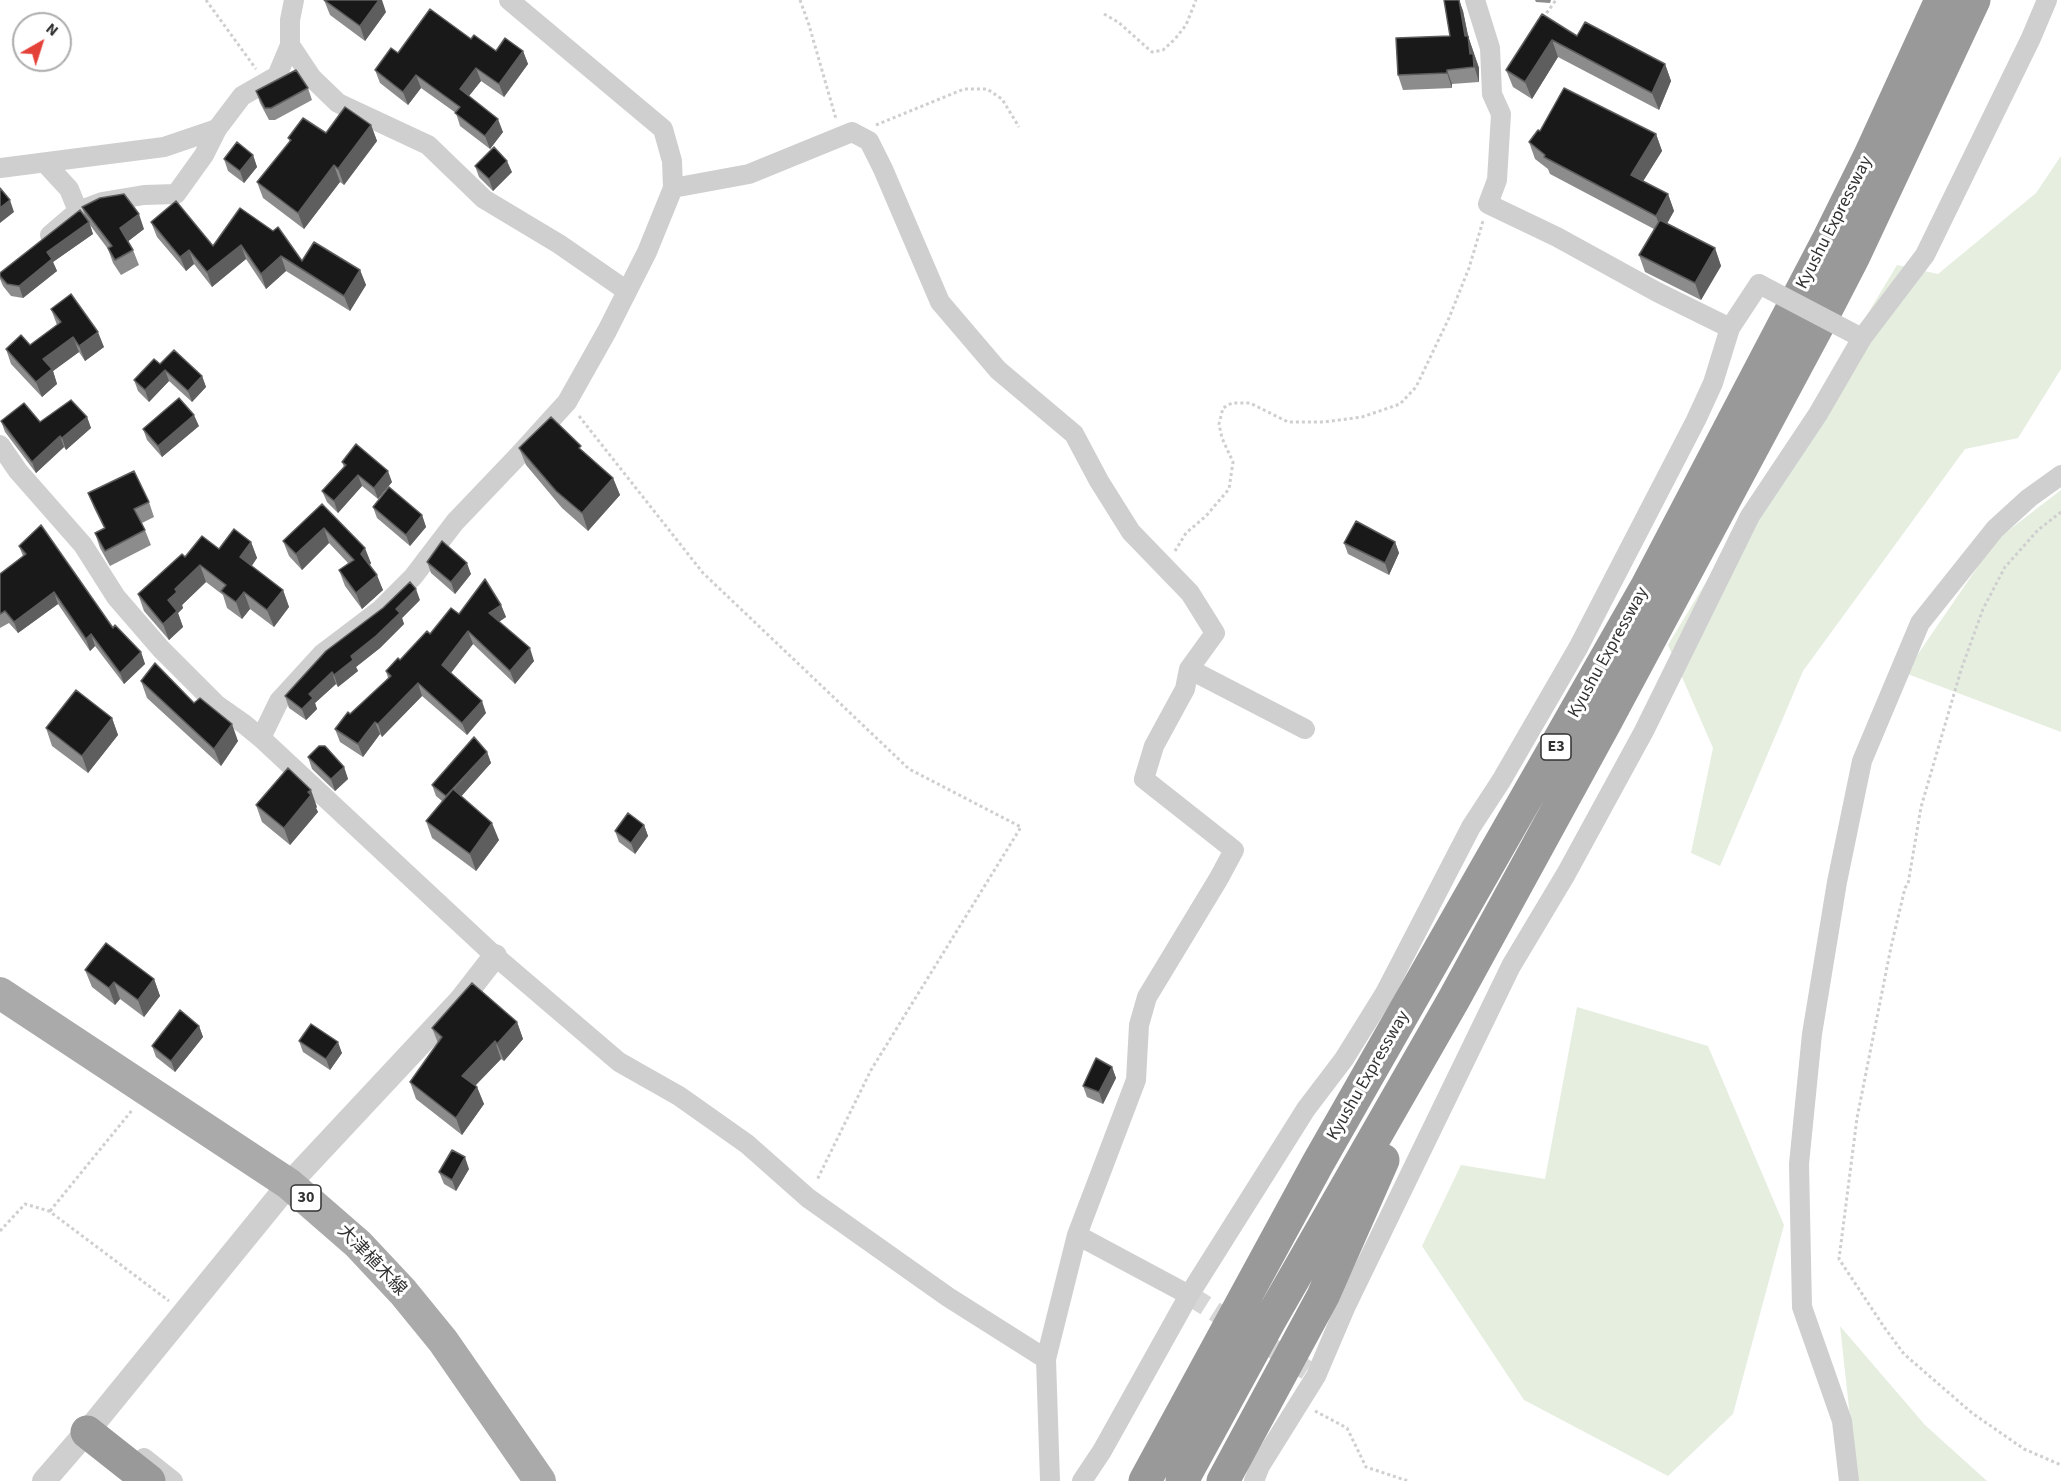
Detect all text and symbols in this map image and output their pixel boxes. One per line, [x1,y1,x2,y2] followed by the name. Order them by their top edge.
[12,12,72,72] north arrow
[41,18,63,41] text: N
[1792,153,1878,293] street label: Kyushu Expressway
[1564,584,1654,722] street label: Kyushu Expressway
[1541,734,1571,760] road number: E3
[1323,1007,1415,1145] street label: Kyushu Expressway
[291,1185,321,1211] road number: 30
[332,1221,410,1301] street label: 大津植木線

